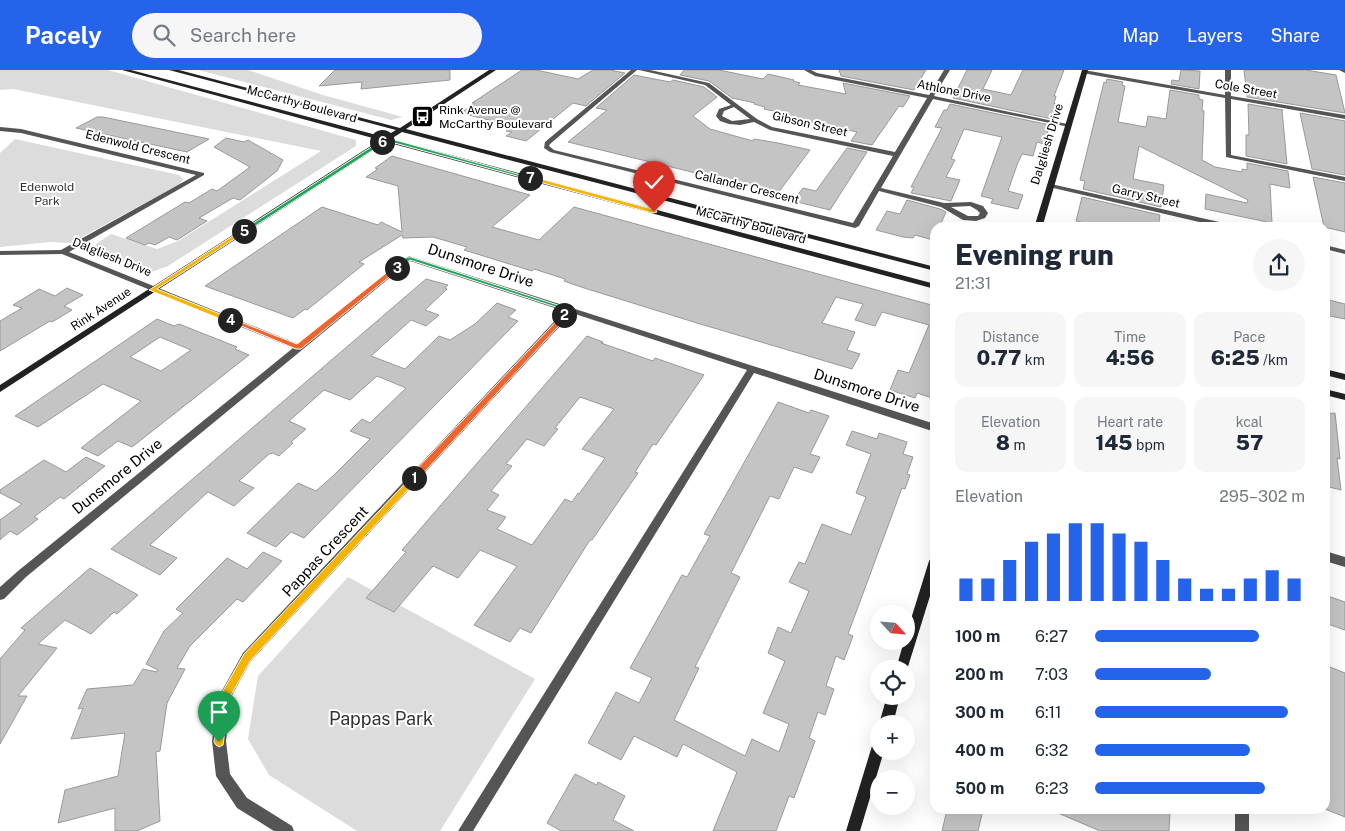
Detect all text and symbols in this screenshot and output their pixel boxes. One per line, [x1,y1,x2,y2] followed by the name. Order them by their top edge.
[132,13,482,58] search box
[25,21,102,49] text: Pacely
[150,21,178,49] icon: search
[190,24,296,46] text: Search here
[1123,25,1159,46] text: Map
[1187,25,1243,46] text: Layers
[1271,25,1320,46] text: Share
[916,77,992,105] street label: Athlone Drive
[1214,77,1279,101] street label: Cole Street
[245,83,359,125] street label: McCarthy Boulevard
[1028,102,1066,186] street label: Dalgliesh Drive
[439,103,552,131] place label: Rink Avenue @ McCarthy Boulevard
[411,105,435,129] bus stop icon: Rink Avenue @ McCarthy Boulevard
[771,109,849,140] street label: Gibson Street
[84,127,192,167] street label: Edenwold Crescent
[370,130,394,154] pin: 6
[378,134,387,150] text: 6
[633,161,675,212] pin
[518,166,542,190] pin: 7
[693,167,801,207] street label: Callander Crescent
[640,168,668,196] icon: check
[526,170,535,186] text: 7
[20,180,74,208] park label: Edenwold Park
[1111,181,1182,211] street label: Garry Street
[694,204,808,246] street label: McCarthy Boulevard
[232,218,256,244] pin: 5
[240,223,249,239] text: 5
[70,235,154,279] street label: Dalgliesh Drive
[955,238,1114,271] text: Evening run
[1253,239,1305,291] button: share
[426,240,536,290] street label: Dunsmore Drive
[384,256,410,280] pin: 3
[393,260,402,276] text: 3
[955,274,991,293] text: 21:31
[68,284,134,334] street label: Rink Avenue
[552,302,576,328] pin: 2
[560,307,569,323] text: 2
[218,308,242,332] pin: 4
[226,312,235,328] text: 4
[982,329,1039,345] text: Distance
[1114,329,1146,345] text: Time
[1233,329,1265,345] text: Pace
[977,345,1021,370] text: 0.77
[1106,345,1154,370] text: 4:56
[1211,345,1260,370] text: 6:25
[1021,352,1045,368] text: km
[1260,352,1288,368] text: /km
[812,365,922,415] street label: Dunsmore Drive
[981,414,1040,430] text: Elevation
[1097,414,1163,430] text: Heart rate
[1236,414,1263,430] text: kcal
[996,430,1010,455] text: 8
[1095,430,1133,455] text: 145
[1235,430,1263,455] text: 57
[69,435,165,517] street label: Dunsmore Drive
[1010,437,1026,453] text: m
[1133,437,1165,453] text: bpm
[402,466,426,490] pin: 1
[412,470,418,486] text: 1
[955,487,1023,506] text: Elevation
[1219,487,1305,506] text: 295–302 m
[279,502,371,600] street label: Pappas Crescent
[870,605,915,650] north arrow
[870,605,915,815] map controls
[955,627,1000,646] text: 100 m
[1035,627,1068,646] text: 6:27
[870,660,915,705] button: locate
[955,665,1004,684] text: 200 m
[1035,665,1068,684] text: 7:03
[198,691,240,742] pin
[205,698,233,726] icon: arrive
[955,703,1004,722] text: 300 m
[1035,703,1062,722] text: 6:11
[329,708,433,729] park label: Pappas Park
[870,715,915,760] button: +
[955,741,1004,760] text: 400 m
[1035,741,1068,760] text: 6:32
[870,770,915,815] button: −
[955,779,1004,798] text: 500 m
[1035,779,1069,798] text: 6:23

